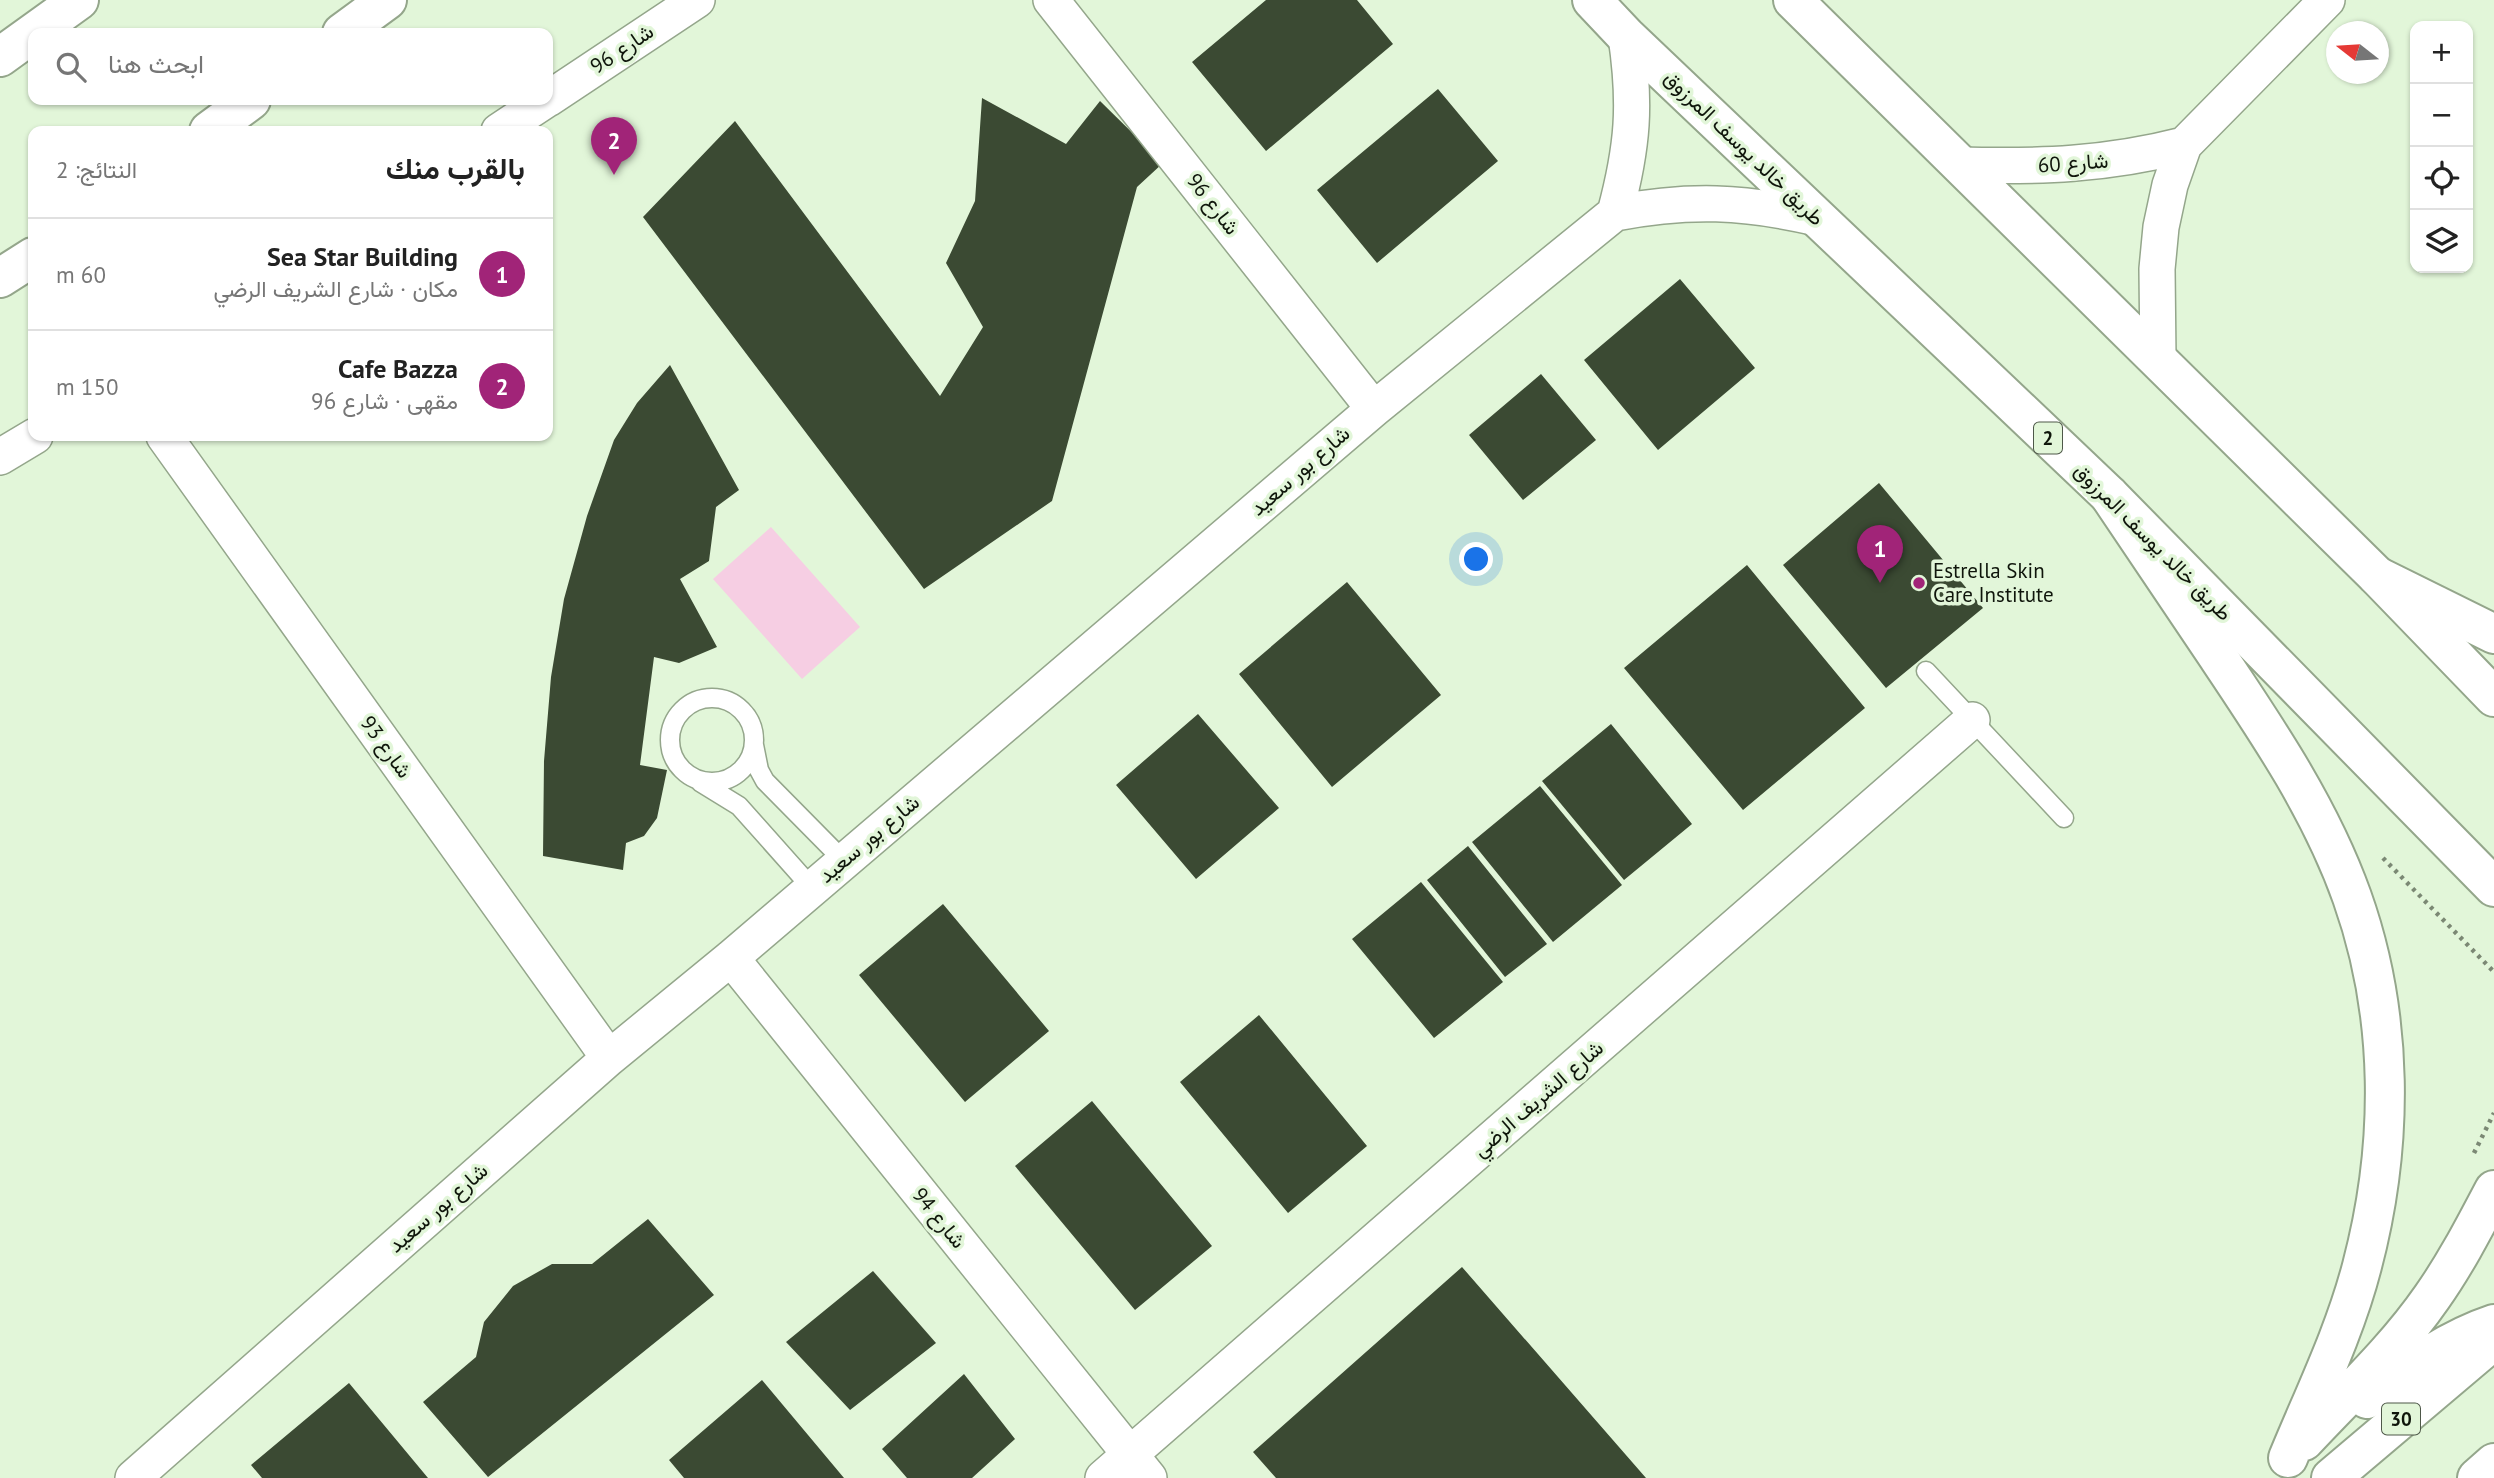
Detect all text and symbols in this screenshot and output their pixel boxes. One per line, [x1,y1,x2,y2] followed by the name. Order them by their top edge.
[585,18,659,80] street label: شارع 96
[2326,21,2389,84] north arrow
[2410,21,2473,273] map controls
[2410,21,2473,84] button: +
[28,28,553,105] search box
[108,47,204,80] text: ابحث هنا
[52,48,90,86] icon: search
[1658,64,1830,231] street label: طريق خالد يوسف المرزوق
[2410,84,2473,147] button: −
[591,117,637,175] pin: 2
[2037,147,2109,179] street label: شارع 60
[2410,147,2473,210] button: locate
[386,148,525,187] text: بالقرب منك
[56,155,137,184] text: النتائج: 2
[1180,168,1246,240] street label: شارع 96
[2410,210,2473,273] button: layers
[267,240,458,273] text: Sea Star Building
[56,260,106,289] text: 60 m
[495,260,509,289] text: 1
[213,274,458,303] text: مكان · شارع الشريف الرضي
[338,352,458,385] text: Cafe Bazza
[56,372,118,401] text: 150 m
[495,372,509,401] text: 2
[311,386,458,415] text: مقهى · شارع 96
[1244,420,1356,522] street label: شارع بور سعيد
[2034,422,2062,453] road number: 2
[2069,457,2238,626] street label: طريق خالد يوسف المرزوق
[1857,525,1903,583] pin: 1
[1459,542,1493,576] your location
[1933,557,2054,608] place label: Estrella Skin Care Institute
[1911,575,1927,591] marker: Estrella Skin Care Institute
[354,710,418,784] street label: شارع 93
[813,789,925,889] street label: شارع بور سعيد
[1467,1034,1611,1166] street label: شارع الشريف الرضي
[382,1157,494,1259] street label: شارع بور سعيد
[906,1182,972,1254] street label: شارع 94
[2382,1404,2420,1434] road number: 30

